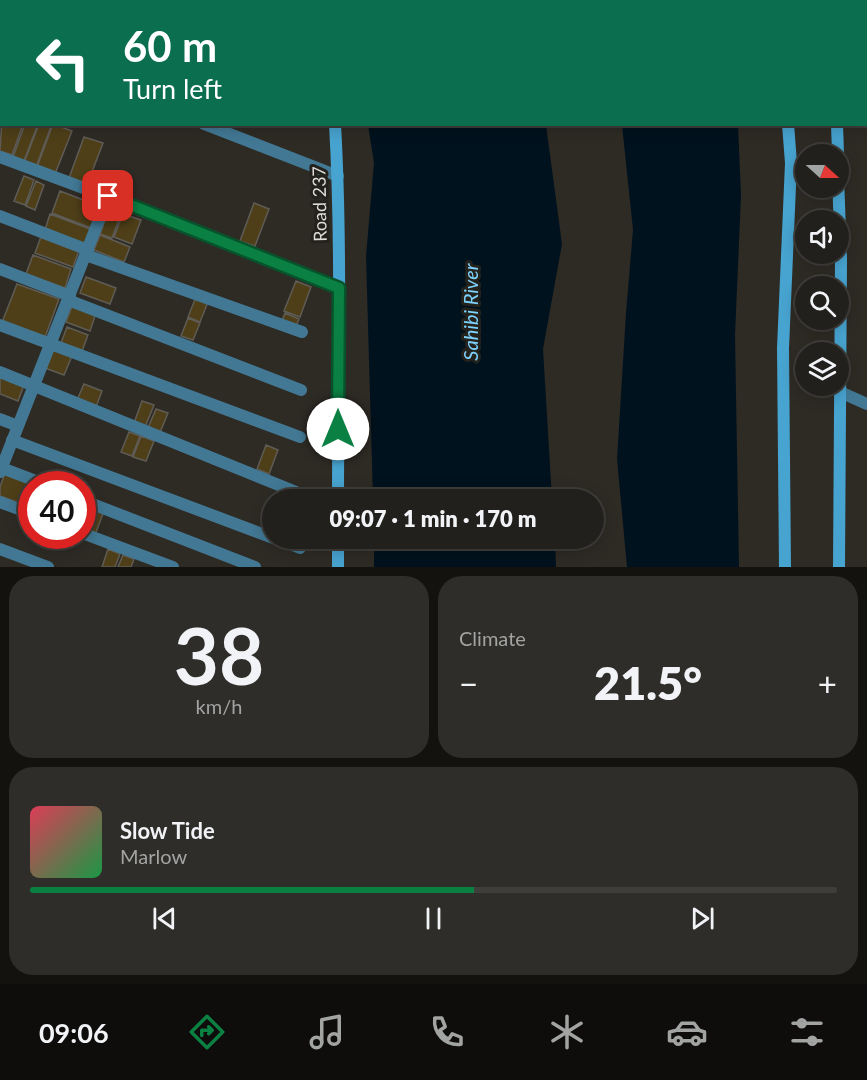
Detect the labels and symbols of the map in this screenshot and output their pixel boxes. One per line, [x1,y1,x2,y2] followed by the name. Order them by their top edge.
[795,144,849,198] north arrow
[307,166,331,242] street label: Road 237
[82,170,133,221] pin
[458,262,482,361] water label: Sahibi River
[306,397,370,461] position arrow
[18,471,96,549] speed limit sign: 40

